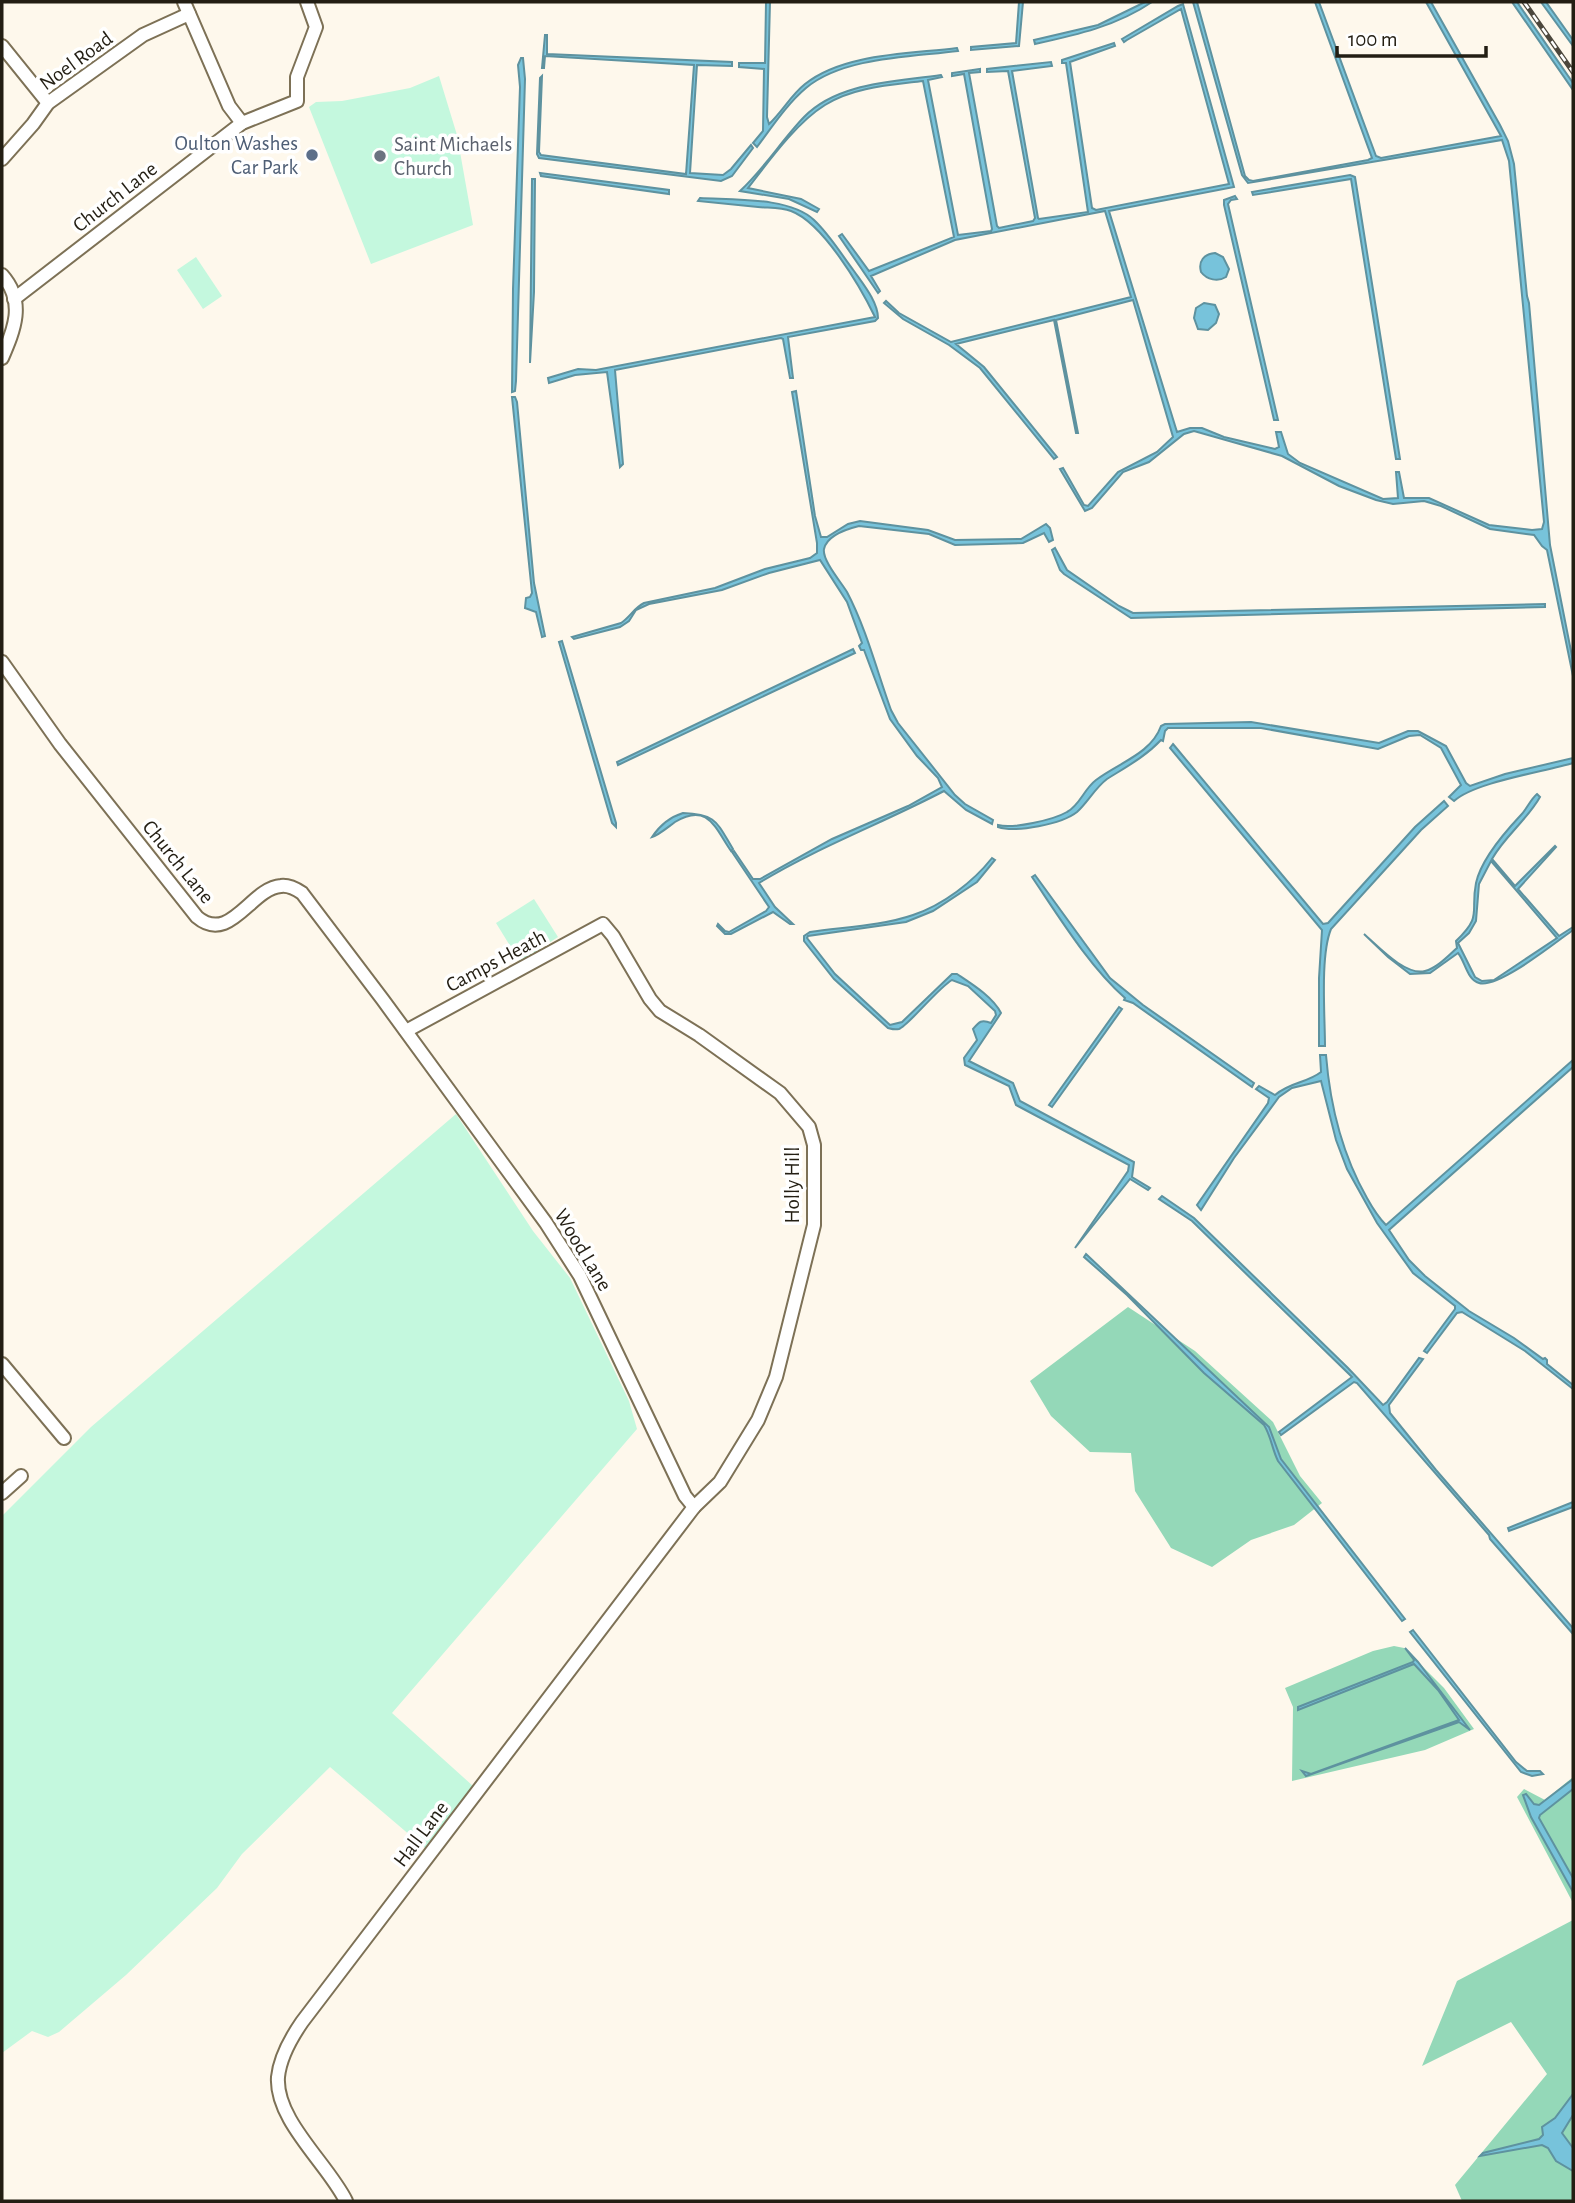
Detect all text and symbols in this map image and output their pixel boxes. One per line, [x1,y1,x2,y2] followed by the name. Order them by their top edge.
[1337,14,1486,58] scale bar
[36,28,116,94] street label: Noel Road
[1348,29,1398,50] text: 100 m
[174,133,298,178] place label: Oulton Washes Car Park
[394,134,512,179] place label: Saint Michaels Church
[304,147,320,163] marker: Oulton Washes Car Park
[372,148,388,164] marker: Saint Michaels Church
[69,158,161,236] street label: Church Lane
[138,816,218,908] street label: Church Lane
[442,926,550,996] street label: Camps Heath
[782,1147,803,1223] street label: Holly Hill
[550,1205,616,1295] street label: Wood Lane
[390,1797,452,1871] street label: Hall Lane

